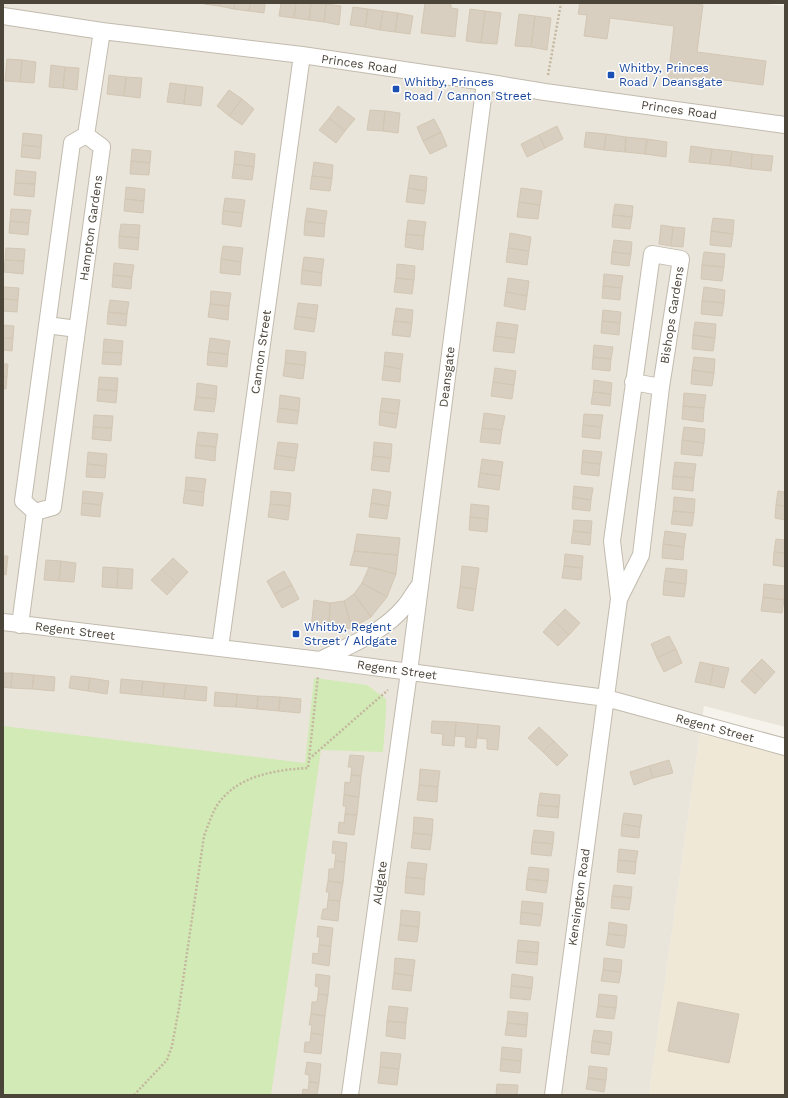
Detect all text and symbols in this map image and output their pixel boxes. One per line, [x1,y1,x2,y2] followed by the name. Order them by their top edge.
[320,52,398,76] street label: Princes Road
[619,61,723,89] place label: Whitby, Princes Road / Deansgate
[606,70,616,80] marker: Whitby, Princes Road / Deansgate
[404,75,531,103] place label: Whitby, Princes Road / Cannon Street
[391,84,401,94] marker: Whitby, Princes Road / Cannon Street
[640,98,718,122] street label: Princes Road
[77,174,105,282] street label: Hampton Gardens
[657,265,687,365] street label: Bishops Gardens
[248,309,274,395] street label: Cannon Street
[436,346,458,408] street label: Deansgate
[34,619,116,643] street label: Regent Street
[304,620,397,648] place label: Whitby, Regent Street / Aldgate
[291,629,301,639] marker: Whitby, Regent Street / Aldgate
[356,657,438,683] street label: Regent Street
[674,711,756,745] street label: Regent Street
[565,847,593,947] street label: Kensington Road
[370,860,390,906] street label: Aldgate

